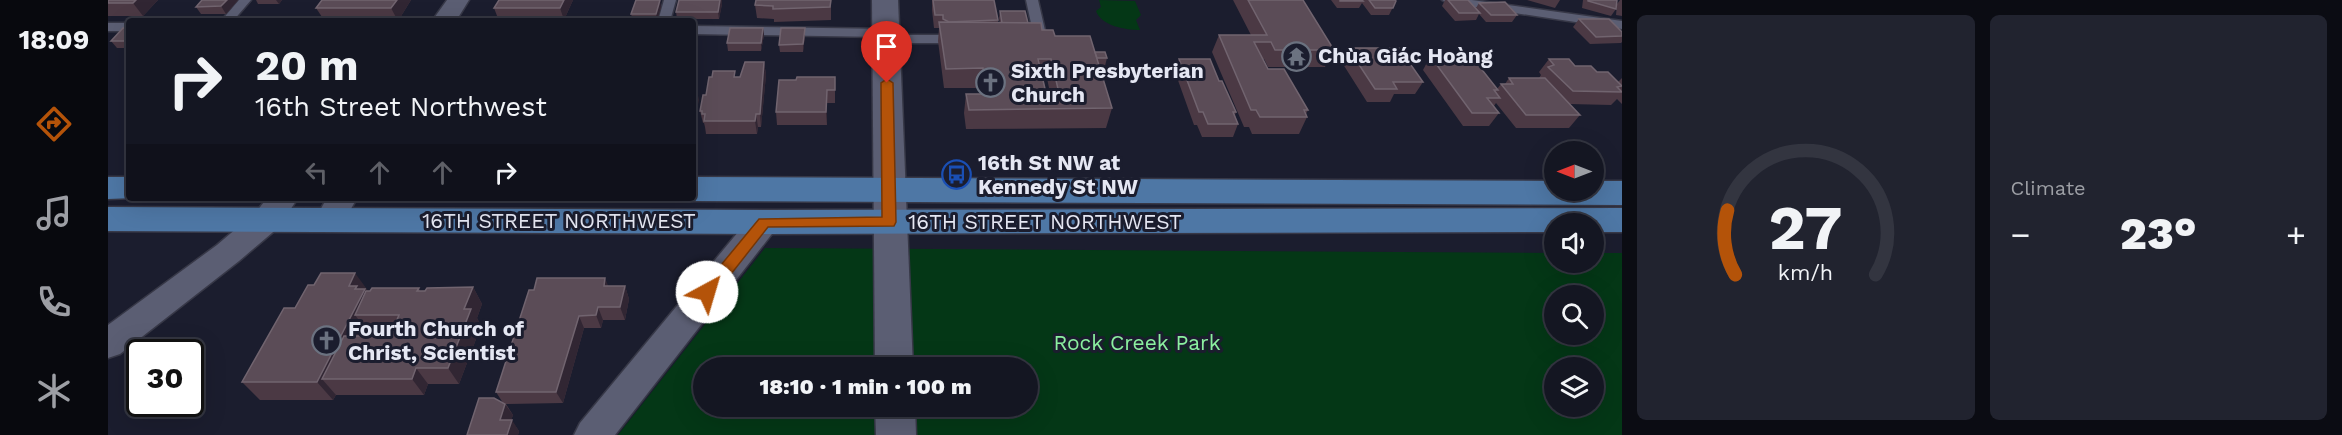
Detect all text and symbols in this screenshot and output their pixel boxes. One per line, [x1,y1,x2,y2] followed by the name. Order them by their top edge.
[861,21,912,83] pin
[19,24,89,56] text: 18:09
[870,30,903,63] icon: arrive
[1281,40,1313,72] temple icon: Chùa Giác Hoàng
[255,41,359,90] text: 20 m
[156,42,234,120] icon: right
[1318,43,1493,68] place label: Chùa Giác Hoàng
[1011,58,1204,107] place label: Sixth Presbyterian Church
[974,67,1006,99] church icon: Sixth Presbyterian Church
[255,91,547,123] text: 16th Street Northwest
[33,103,75,145] icon: directions
[1544,141,1604,201] north arrow
[1544,141,1604,417] map controls
[978,150,1138,199] place label: 16th St NW at Kennedy St NW
[300,156,333,189] icon: left
[363,156,396,189] icon: ahead
[426,156,459,189] icon: ahead
[489,156,522,189] icon: right
[941,159,973,191] bus stop icon: 16th St NW at Kennedy St NW
[2011,176,2086,200] text: Climate
[1769,191,1843,264] text: 27
[33,192,75,234] icon: music
[2120,207,2197,260] text: 23°
[422,208,696,233] street label: 16TH STREET NORTHWEST
[908,209,1182,234] street label: 16TH STREET NORTHWEST
[1544,213,1604,273] button: sound
[2011,215,2030,254] text: −
[2286,215,2306,254] text: +
[675,260,739,324] position arrow
[1778,260,1833,285] text: km/h
[33,281,75,323] icon: phone
[1544,285,1604,345] button: search
[348,316,524,365] place label: Fourth Church of Christ, Scientist
[311,325,343,357] church icon: Fourth Church of Christ, Scientist
[1053,330,1221,355] park label: Rock Creek Park
[126,339,204,417] speed limit sign: 30
[1544,357,1604,417] button: layers
[33,370,75,412] icon: climate
[759,374,972,399] text: 18:10 · 1 min · 100 m

